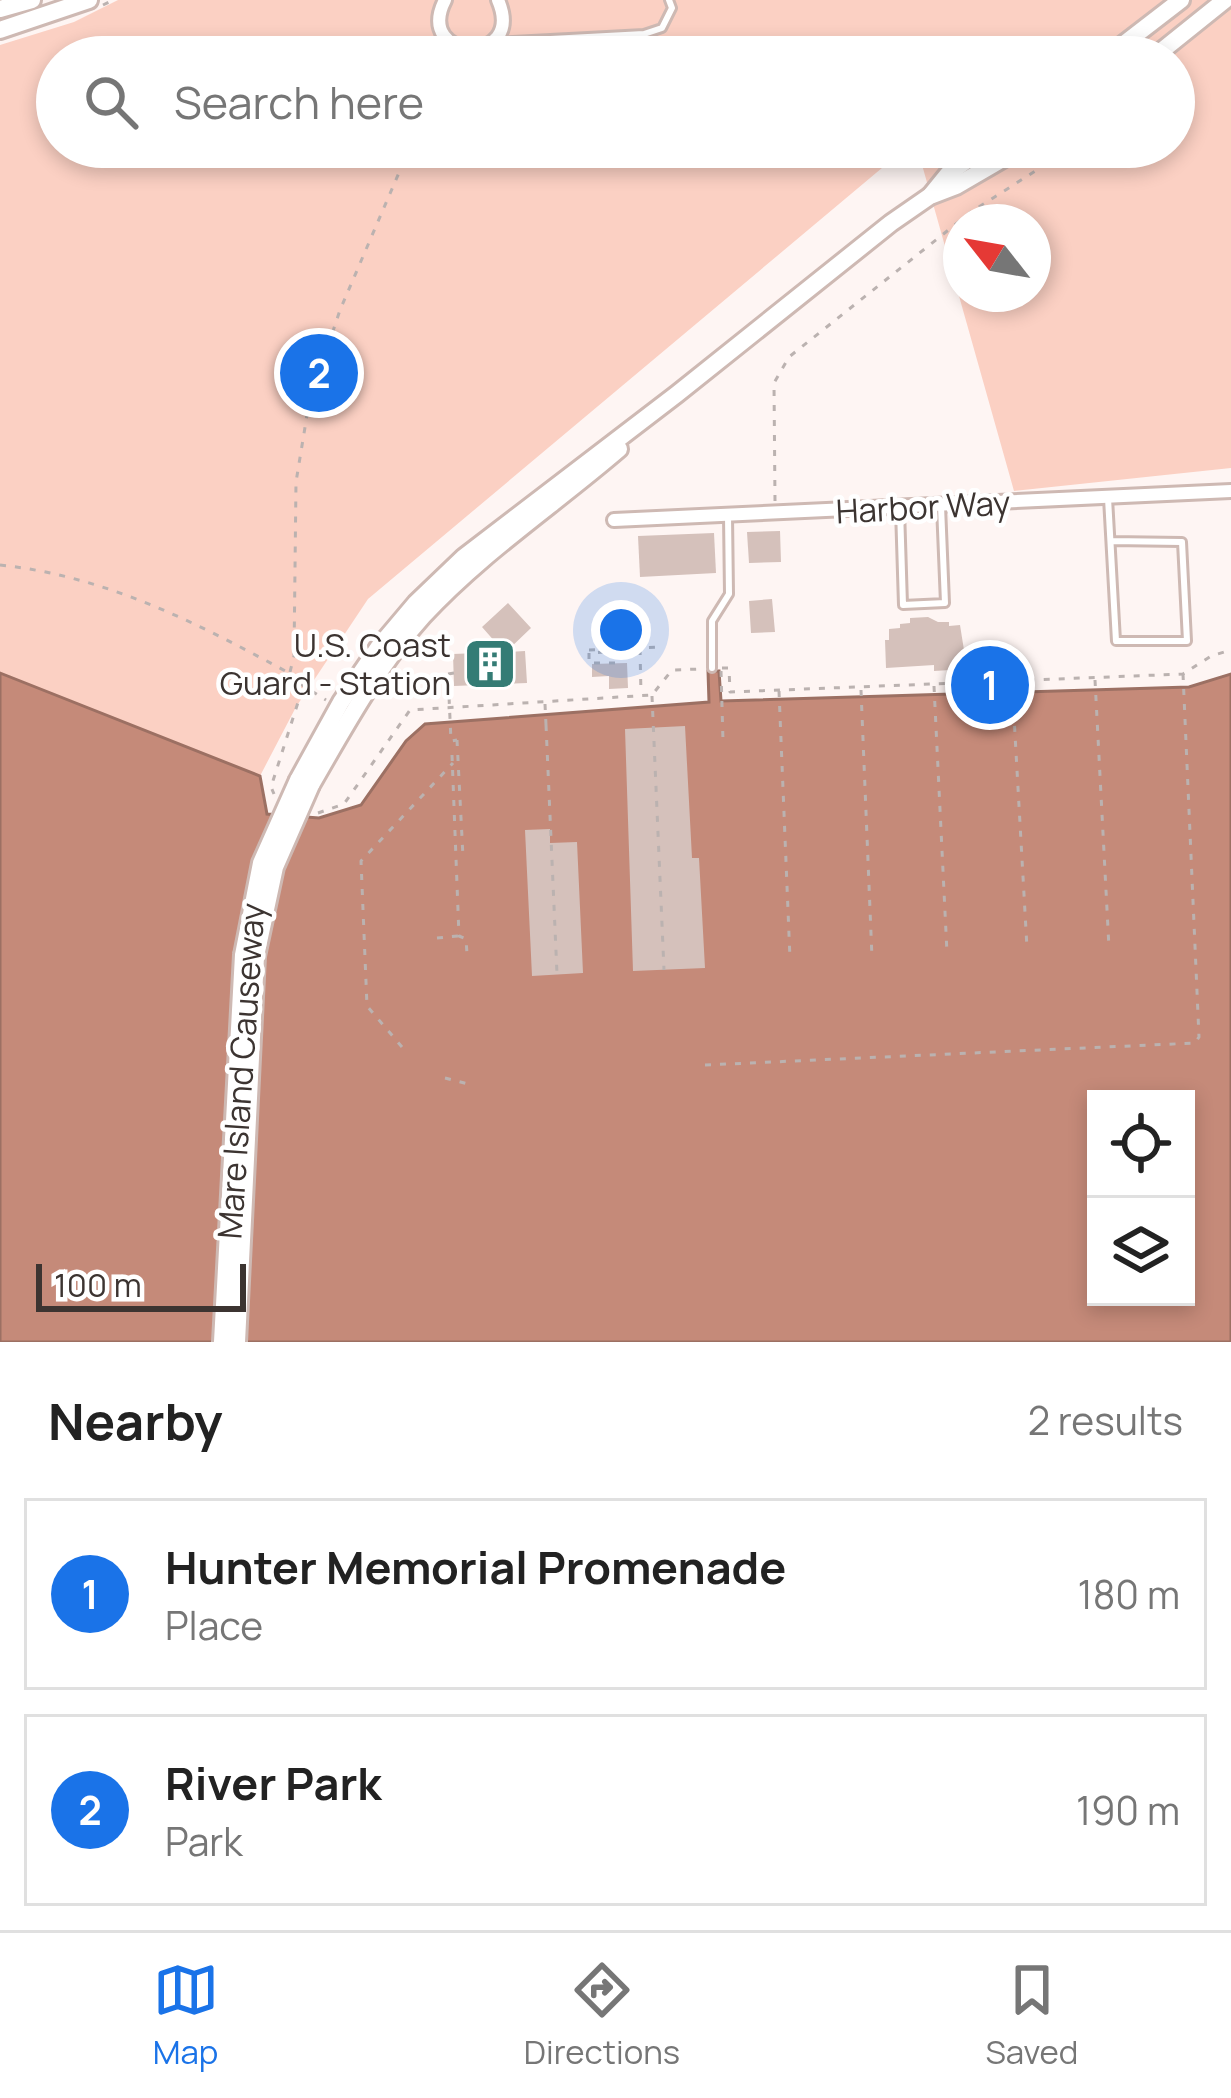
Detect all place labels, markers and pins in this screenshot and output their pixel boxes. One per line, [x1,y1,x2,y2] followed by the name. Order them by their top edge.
[280,328,358,418] pin: 2
[220,622,451,705] place label: U.S. Coast Guard - Station
[462,636,518,692] building icon: U.S. Coast Guard - Station
[951,640,1029,730] pin: 1

